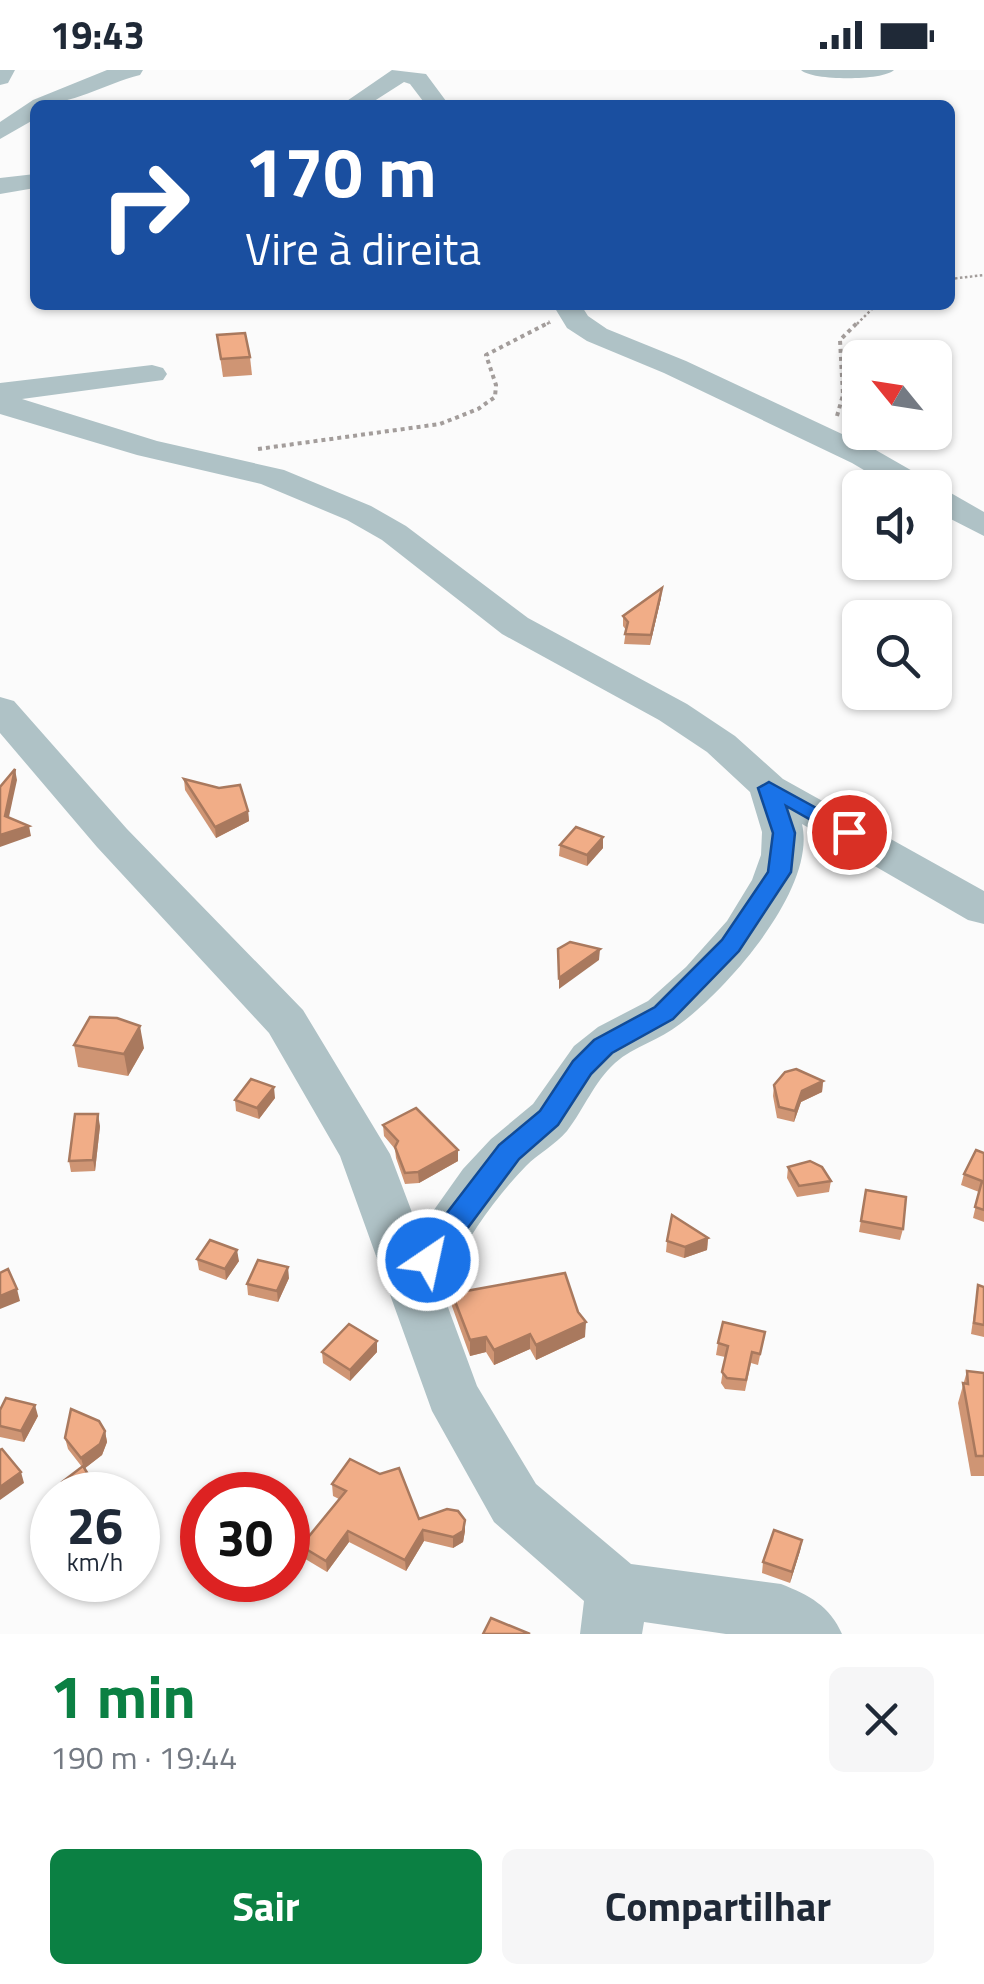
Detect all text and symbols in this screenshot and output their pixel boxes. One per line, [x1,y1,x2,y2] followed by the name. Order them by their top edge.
[50,6,145,64] text: 19:43
[245,118,437,224] text: 170 m
[80,140,210,270] icon: right
[245,214,481,282] text: Vire à direita
[842,340,952,450] north arrow
[842,340,952,710] map controls
[842,470,952,580] button: sound
[842,600,952,710] button: search
[807,790,892,875] pin
[822,805,877,860] icon: arrive
[376,1208,480,1312] position arrow
[180,1472,310,1602] speed limit sign: 30
[67,1487,123,1563] text: 26
[67,1543,123,1581] text: km/h
[50,1650,196,1741] text: 1 min
[829,1667,934,1772] button: close
[50,1733,237,1781] text: 190 m · 19:44
[50,1849,482,1964] button: Sair
[502,1849,934,1964] button: Compartilhar

